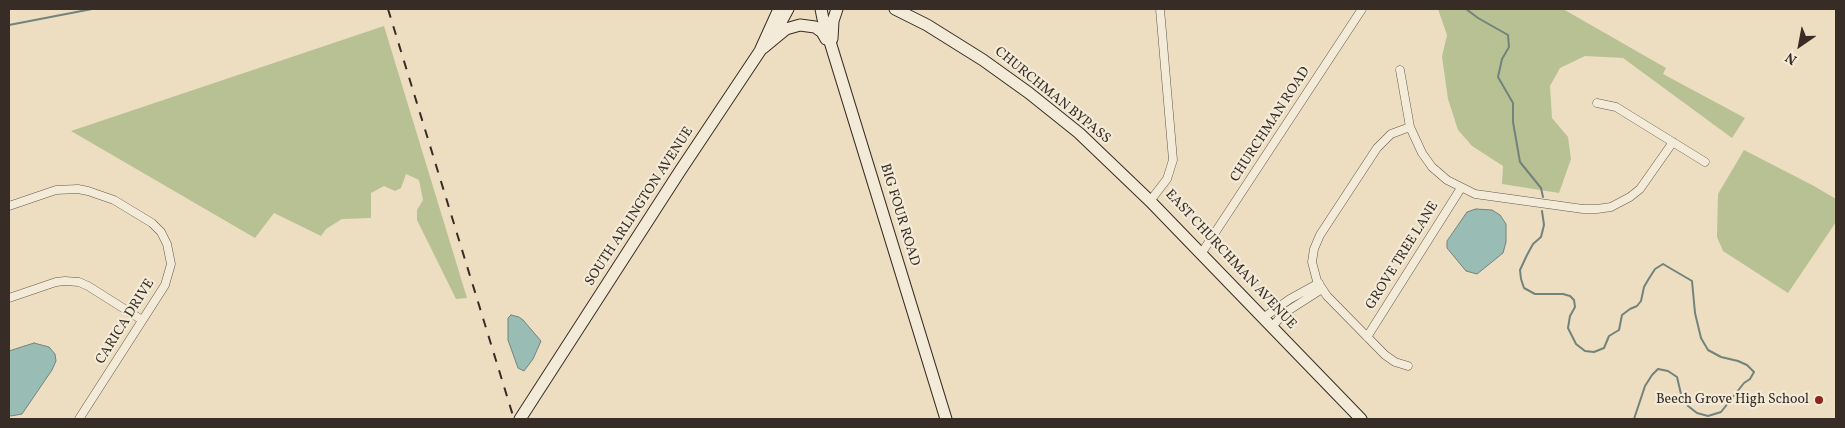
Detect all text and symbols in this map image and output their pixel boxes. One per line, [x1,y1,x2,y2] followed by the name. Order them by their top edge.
[1775,20,1825,70] north arrow
[991,44,1113,148] street label: CHURCHMAN BYPASS
[1782,47,1801,69] text: N
[1227,64,1315,186] street label: CHURCHMAN ROAD
[582,124,698,290] street label: SOUTH ARLINGTON AVENUE
[875,162,923,268] street label: BIG FOUR ROAD
[1161,187,1299,333] street label: EAST CHURCHMAN AVENUE
[1363,199,1443,313] street label: GROVE TREE LANE
[93,276,159,368] street label: CARICA DRIVE
[1656,392,1809,408] place label: Beech Grove High School
[1813,394,1825,406] marker: Beech Grove High School

